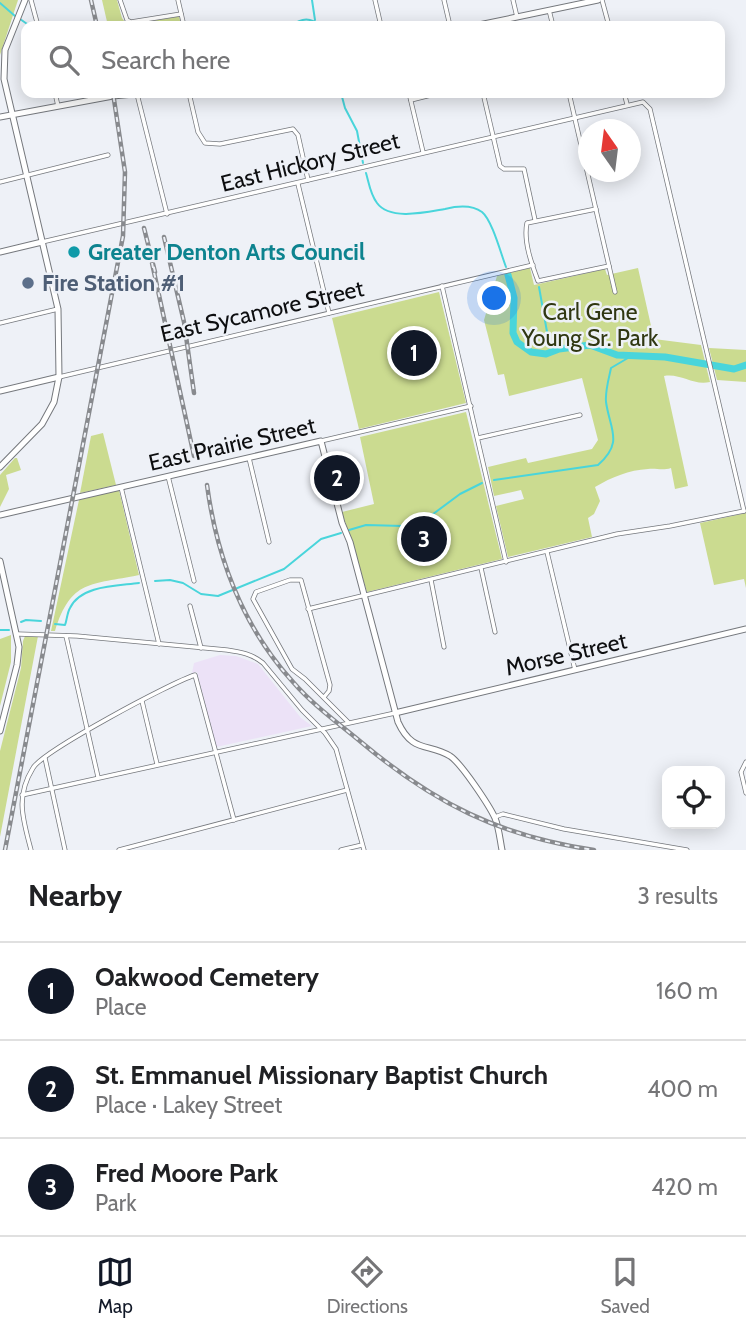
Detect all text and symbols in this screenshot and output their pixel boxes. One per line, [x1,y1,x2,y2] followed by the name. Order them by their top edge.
[21,21,725,98] search box
[45,41,83,79] icon: search
[101,44,230,76] text: Search here
[578,119,641,182] north arrow
[218,126,402,198] street label: East Hickory Street
[88,238,365,266] place label: Greater Denton Arts Council
[66,244,82,260] marker: Greater Denton Arts Council
[42,269,185,297] place label: Fire Station #1
[158,274,367,348] street label: East Sycamore Street
[20,275,36,291] marker: Fire Station #1
[477,281,511,315] your location
[521,298,659,352] park label: Carl Gene Young Sr. Park
[391,327,437,379] pin: 1
[146,411,318,477] street label: East Prairie Street
[314,452,360,504] pin: 2
[401,513,447,565] pin: 3
[502,626,630,682] street label: Morse Street
[662,766,725,829] map controls
[662,766,725,829] button: locate
[28,877,122,914] text: Nearby
[637,882,718,910] text: 3 results
[95,961,319,993] text: Oakwood Cemetery
[47,977,55,1005] text: 1
[656,977,718,1005] text: 160 m
[95,993,147,1021] text: Place
[95,1059,548,1091] text: St. Emmanuel Missionary Baptist Church
[45,1075,57,1103] text: 2
[647,1075,718,1103] text: 400 m
[95,1091,282,1119] text: Place · Lakey Street
[95,1157,278,1189] text: Fred Moore Park
[45,1173,57,1201] text: 3
[651,1173,718,1201] text: 420 m
[95,1189,136,1217] text: Park
[96,1253,134,1318] tab: Map
[327,1253,408,1318] tab: Directions
[600,1253,650,1318] tab: Saved

